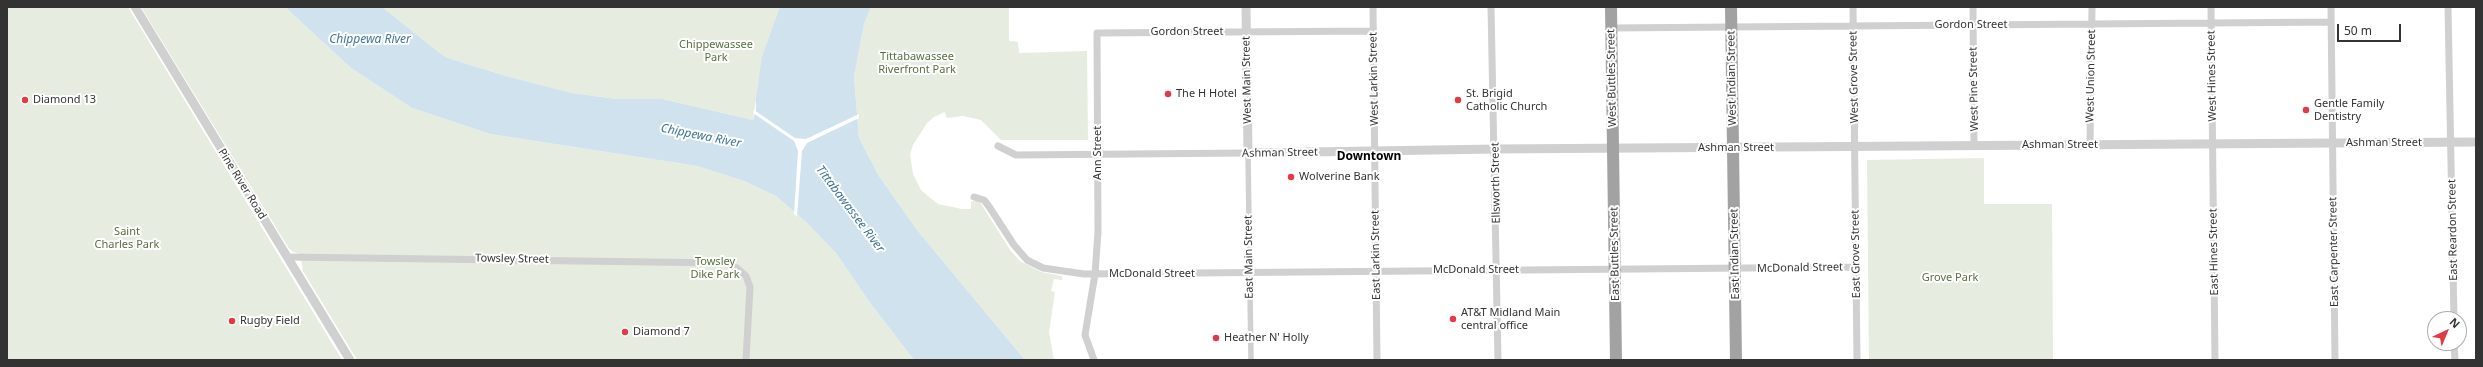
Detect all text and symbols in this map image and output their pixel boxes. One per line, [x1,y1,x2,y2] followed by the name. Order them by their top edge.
[2339,16,2403,42] scale bar
[1935,18,2007,32] street label: Gordon Street
[2344,22,2372,39] text: 50 m
[1151,25,1223,39] street label: Gordon Street
[1605,29,1619,127] street label: West Buttles Street
[2084,29,2098,123] street label: West Union Street
[1725,30,1739,126] street label: West Indian Street
[2205,30,2219,122] street label: West Hines Street
[1847,31,1861,123] street label: West Grove Street
[1367,32,1381,126] street label: West Larkin Street
[329,33,411,47] water label: Chippewa River
[1240,36,1254,124] street label: West Main Street
[679,38,753,64] park label: Chippewassee Park
[1967,47,1981,131] street label: West Pine Street
[878,50,956,76] park label: Tittabawassee Riverfront Park
[1176,87,1237,101] place label: The H Hotel
[1466,87,1547,113] place label: St. Brigid Catholic Church
[1163,89,1173,99] marker: The H Hotel
[33,93,96,107] place label: Diamond 13
[20,95,30,105] marker: Diamond 13
[1453,95,1463,105] marker: St. Brigid Catholic Church
[2314,97,2384,123] place label: Gentle Family Dentistry
[2301,105,2311,115] marker: Gentle Family Dentistry
[660,121,742,151] water label: Chippewa River
[1091,126,1105,180] street label: Ann Street
[2346,136,2422,150] street label: Ashman Street
[2022,138,2098,152] street label: Ashman Street
[1698,141,1774,155] street label: Ashman Street
[1489,142,1503,224] street label: Ellsworth Street
[215,146,269,222] street label: Pine River Road
[1242,146,1318,160] street label: Ashman Street
[1337,150,1401,164] district label: Downtown
[813,163,887,255] water label: Tittabawassee River
[1299,170,1380,184] place label: Wolverine Bank
[1286,172,1296,182] marker: Wolverine Bank
[2446,179,2460,281] street label: East Reardon Street
[2326,197,2342,307] street label: East Carpenter Street
[1608,207,1622,301] street label: East Buttles Street
[1728,208,1742,300] street label: East Indian Street
[2207,208,2221,296] street label: East Hines Street
[1369,210,1383,300] street label: East Larkin Street
[1849,210,1863,298] street label: East Grove Street
[1242,215,1256,299] street label: East Main Street
[95,225,159,251] park label: Saint Charles Park
[475,252,549,266] street label: Towsley Street
[690,255,740,281] park label: Towsley Dike Park
[1757,261,1843,275] street label: McDonald Street
[1433,263,1519,277] street label: McDonald Street
[1109,267,1195,281] street label: McDonald Street
[1922,271,1978,285] park label: Grove Park
[1461,306,1560,332] place label: AT&T Midland Main central office
[2427,311,2467,351] north arrow
[240,314,300,328] place label: Rugby Field
[1448,314,1458,324] marker: AT&T Midland Main central office
[2447,314,2463,331] text: N
[227,316,237,326] marker: Rugby Field
[633,325,690,339] place label: Diamond 7
[620,327,630,337] marker: Diamond 7
[1224,331,1309,345] place label: Heather N' Holly
[1211,333,1221,343] marker: Heather N' Holly

